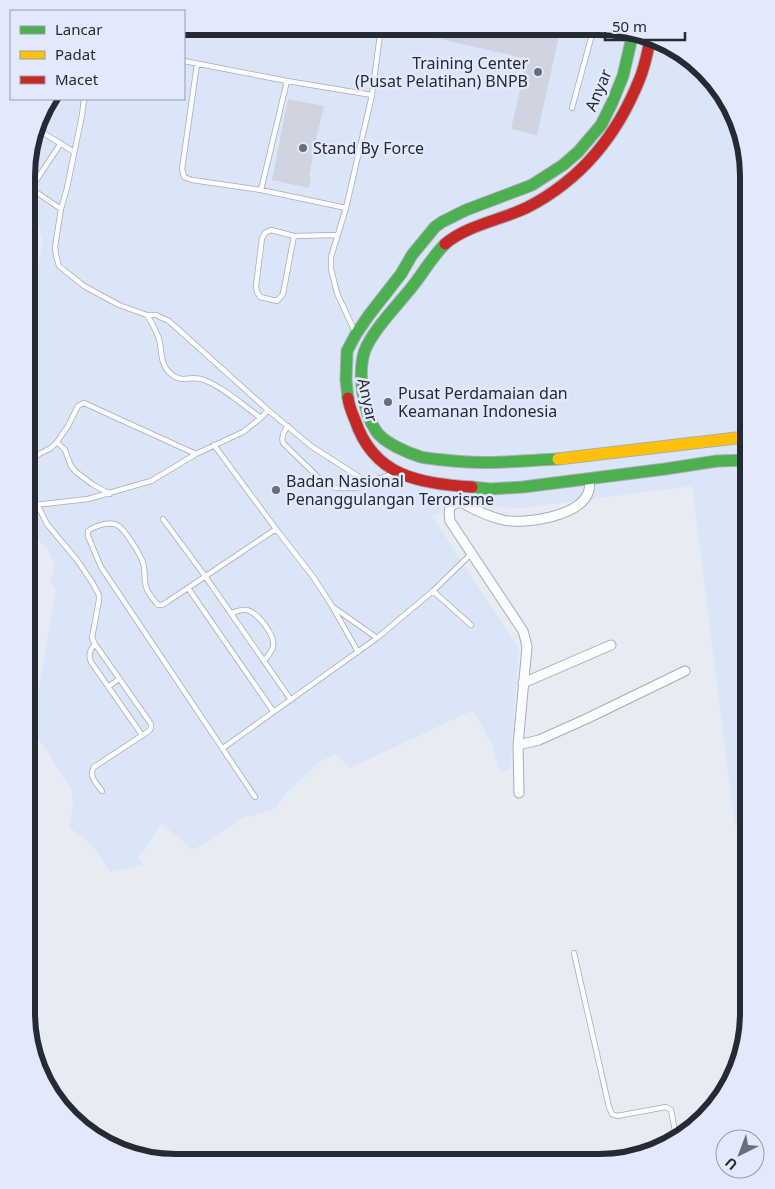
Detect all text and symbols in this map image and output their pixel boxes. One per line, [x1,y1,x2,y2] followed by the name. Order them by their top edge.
[10,10,185,100] legend
[605,10,685,42] scale bar
[612,16,647,36] text: 50 m
[55,19,102,39] text: Lancar
[55,44,96,64] text: Padat
[355,52,528,92] place label: Training Center (Pusat Pelatihan) BNPB
[579,65,617,114] street label: Anyar
[532,66,544,78] marker: Training Center (Pusat Pelatihan) BNPB
[55,69,99,89] text: Macet
[313,137,424,159] place label: Stand By Force
[297,142,309,154] marker: Stand By Force
[353,376,383,424] street label: Anyar
[398,382,568,422] place label: Pusat Perdamaian dan Keamanan Indonesia
[382,396,394,408] marker: Pusat Perdamaian dan Keamanan Indonesia
[286,470,494,510] place label: Badan Nasional Penanggulangan Terorisme
[270,484,282,496] marker: Badan Nasional Penanggulangan Terorisme
[715,1129,765,1179] north arrow
[721,1153,741,1175] text: U

